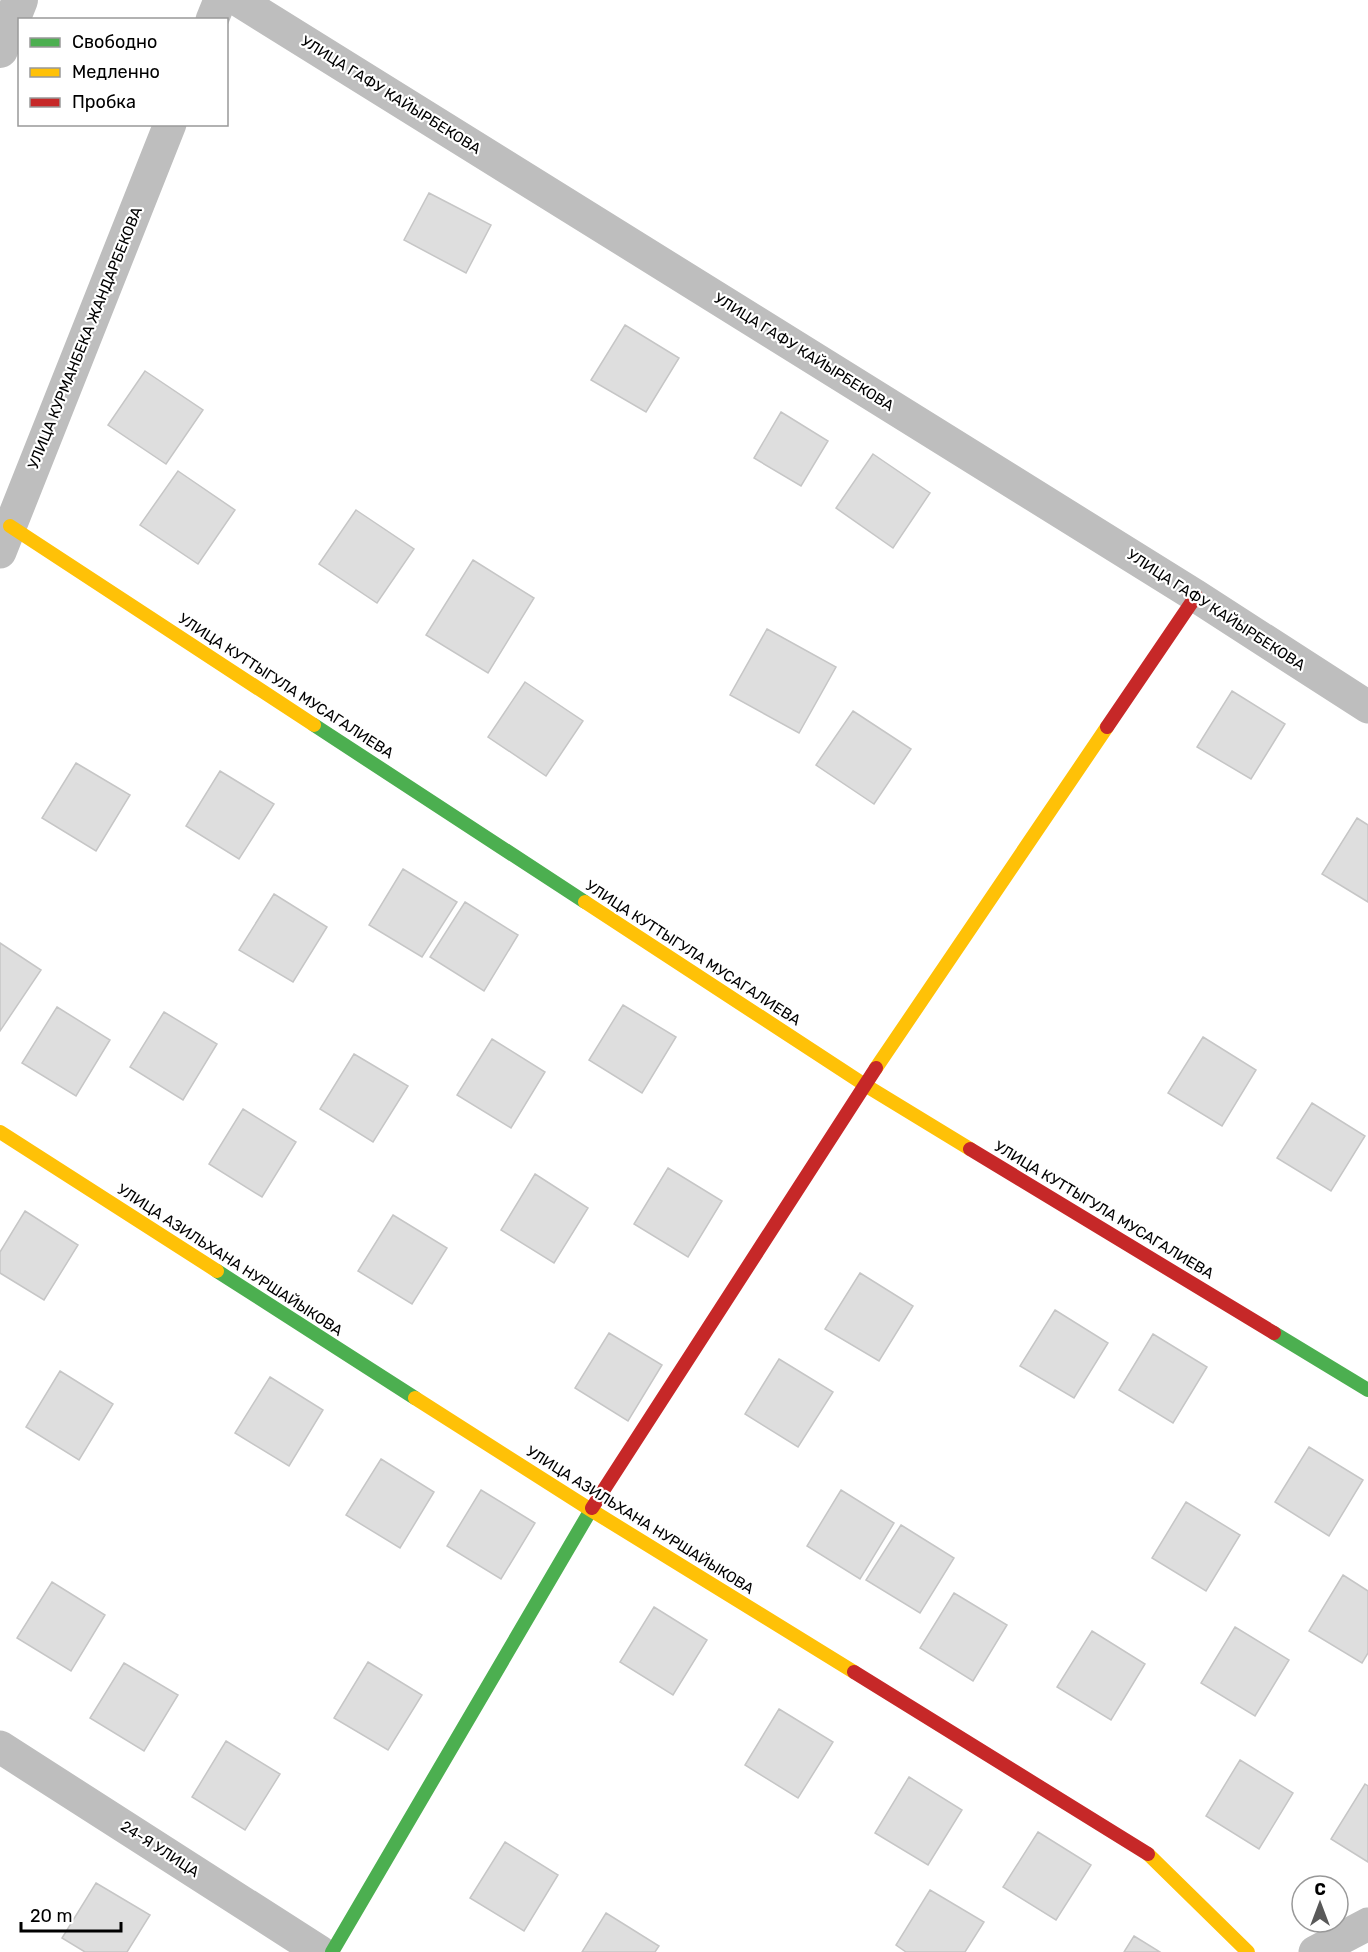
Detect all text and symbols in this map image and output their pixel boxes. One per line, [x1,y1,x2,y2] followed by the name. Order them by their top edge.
[18,18,228,126] legend
[72,31,157,53] text: Свободно
[298,32,484,158] street label: УЛИЦА ГАФУ КАЙЫРБЕКОВА
[72,61,160,83] text: Медленно
[72,91,136,113] text: Пробка
[24,204,146,472] street label: УЛИЦА КУРМАНБЕКА ЖАНДАРБЕКОВА
[711,289,897,415] street label: УЛИЦА ГАФУ КАЙЫРБЕКОВА
[1124,546,1308,674] street label: УЛИЦА ГАФУ КАЙЫРБЕКОВА
[175,610,397,762] street label: УЛИЦА КУТТЫГУЛА МУСАГАЛИЕВА
[582,877,804,1029] street label: УЛИЦА КУТТЫГУЛА МУСАГАЛИЕВА
[991,1137,1217,1283] street label: УЛИЦА КУТТЫГУЛА МУСАГАЛИЕВА
[114,1180,346,1340] street label: УЛИЦА АЗИЛЬХАНА НУРШАЙЫКОВА
[523,1442,757,1598] street label: УЛИЦА АЗИЛЬХАНА НУРШАЙЫКОВА
[117,1817,203,1881] street label: 24-Я УЛИЦА
[1290,1874,1350,1934] north arrow
[1314,1880,1326,1899] text: С
[21,1895,122,1933] scale bar
[30,1905,72,1927] text: 20 m

